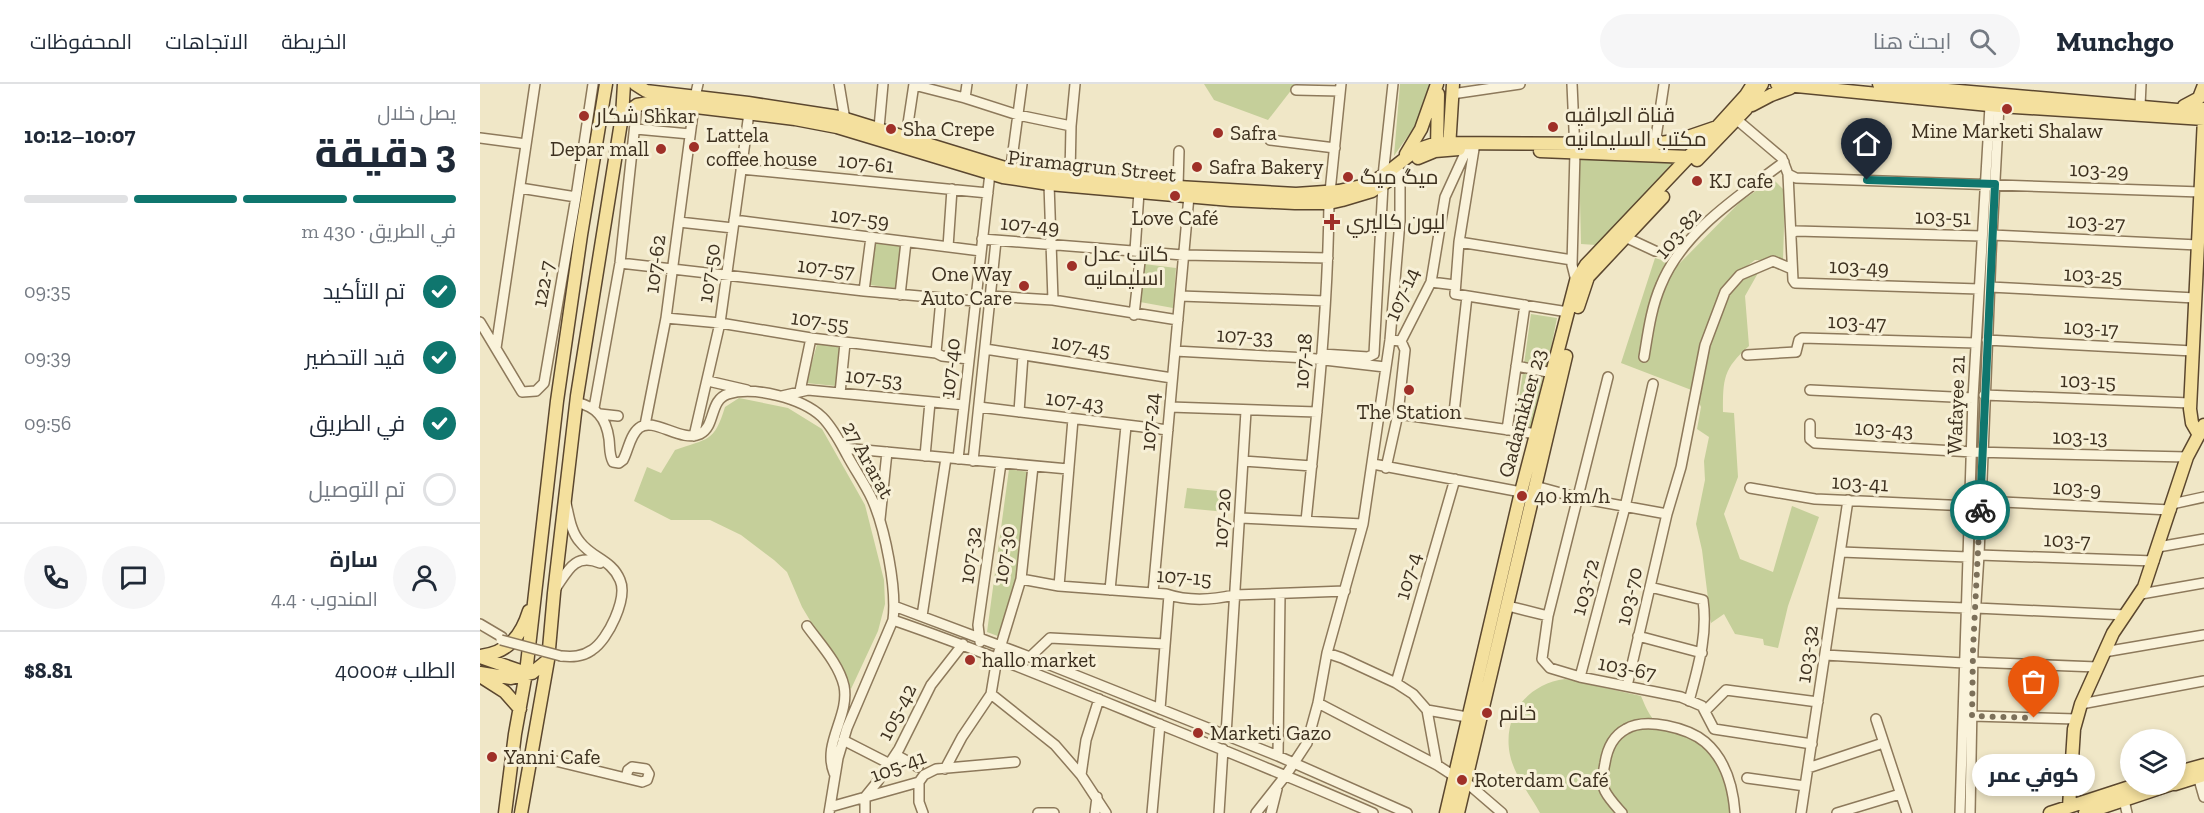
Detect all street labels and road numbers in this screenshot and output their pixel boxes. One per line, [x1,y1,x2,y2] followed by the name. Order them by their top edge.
[1006,144,1178,187] street label: Piramagrun Street
[837,147,895,178] street label: 107-61
[2069,156,2129,183] street label: 103-29
[829,202,891,233] street label: 107-59
[1649,202,1706,264] street label: 103-82
[1915,204,1971,229] street label: 103-51
[2066,208,2126,236] street label: 103-27
[999,209,1061,240] street label: 107-49
[639,233,670,295] street label: 107-62
[692,242,725,304] street label: 107-50
[796,252,856,283] street label: 107-57
[1829,253,1889,280] street label: 103-49
[526,259,559,309] street label: 122-7
[2063,260,2123,289] street label: 103-25
[1379,263,1424,324] street label: 107-14
[790,304,851,337] street label: 107-55
[1827,308,1887,335] street label: 103-47
[2063,314,2119,341] street label: 103-17
[1216,322,1274,349] street label: 107-33
[1050,329,1112,362] street label: 107-45
[1288,332,1317,390] street label: 107-18
[934,337,965,399] street label: 107-40
[1492,346,1551,480] street label: Qadamkher 23
[1941,355,1970,455] street label: Wafayee 21
[844,362,904,393] street label: 107-53
[2060,367,2116,394] street label: 103-15
[1044,385,1106,416] street label: 107-43
[1134,392,1165,452] street label: 107-24
[1854,414,1914,443] street label: 103-43
[837,417,900,503] street label: 27 Ararat
[2052,424,2108,449] street label: 103-13
[1831,469,1889,496] street label: 103-41
[2052,474,2102,501] street label: 103-9
[1207,487,1236,549] street label: 107-20
[987,524,1020,586] street label: 107-30
[953,525,986,585] street label: 107-32
[2043,526,2091,553] street label: 103-7
[1389,549,1426,602] street label: 107-4
[1565,556,1604,618] street label: 103-72
[1156,562,1213,591] street label: 107-15
[1610,564,1647,627] street label: 103-70
[1790,623,1823,684] street label: 103-32
[1596,650,1658,685] street label: 103-67
[872,679,921,744] street label: 105-42
[867,744,929,787] street label: 105-41

